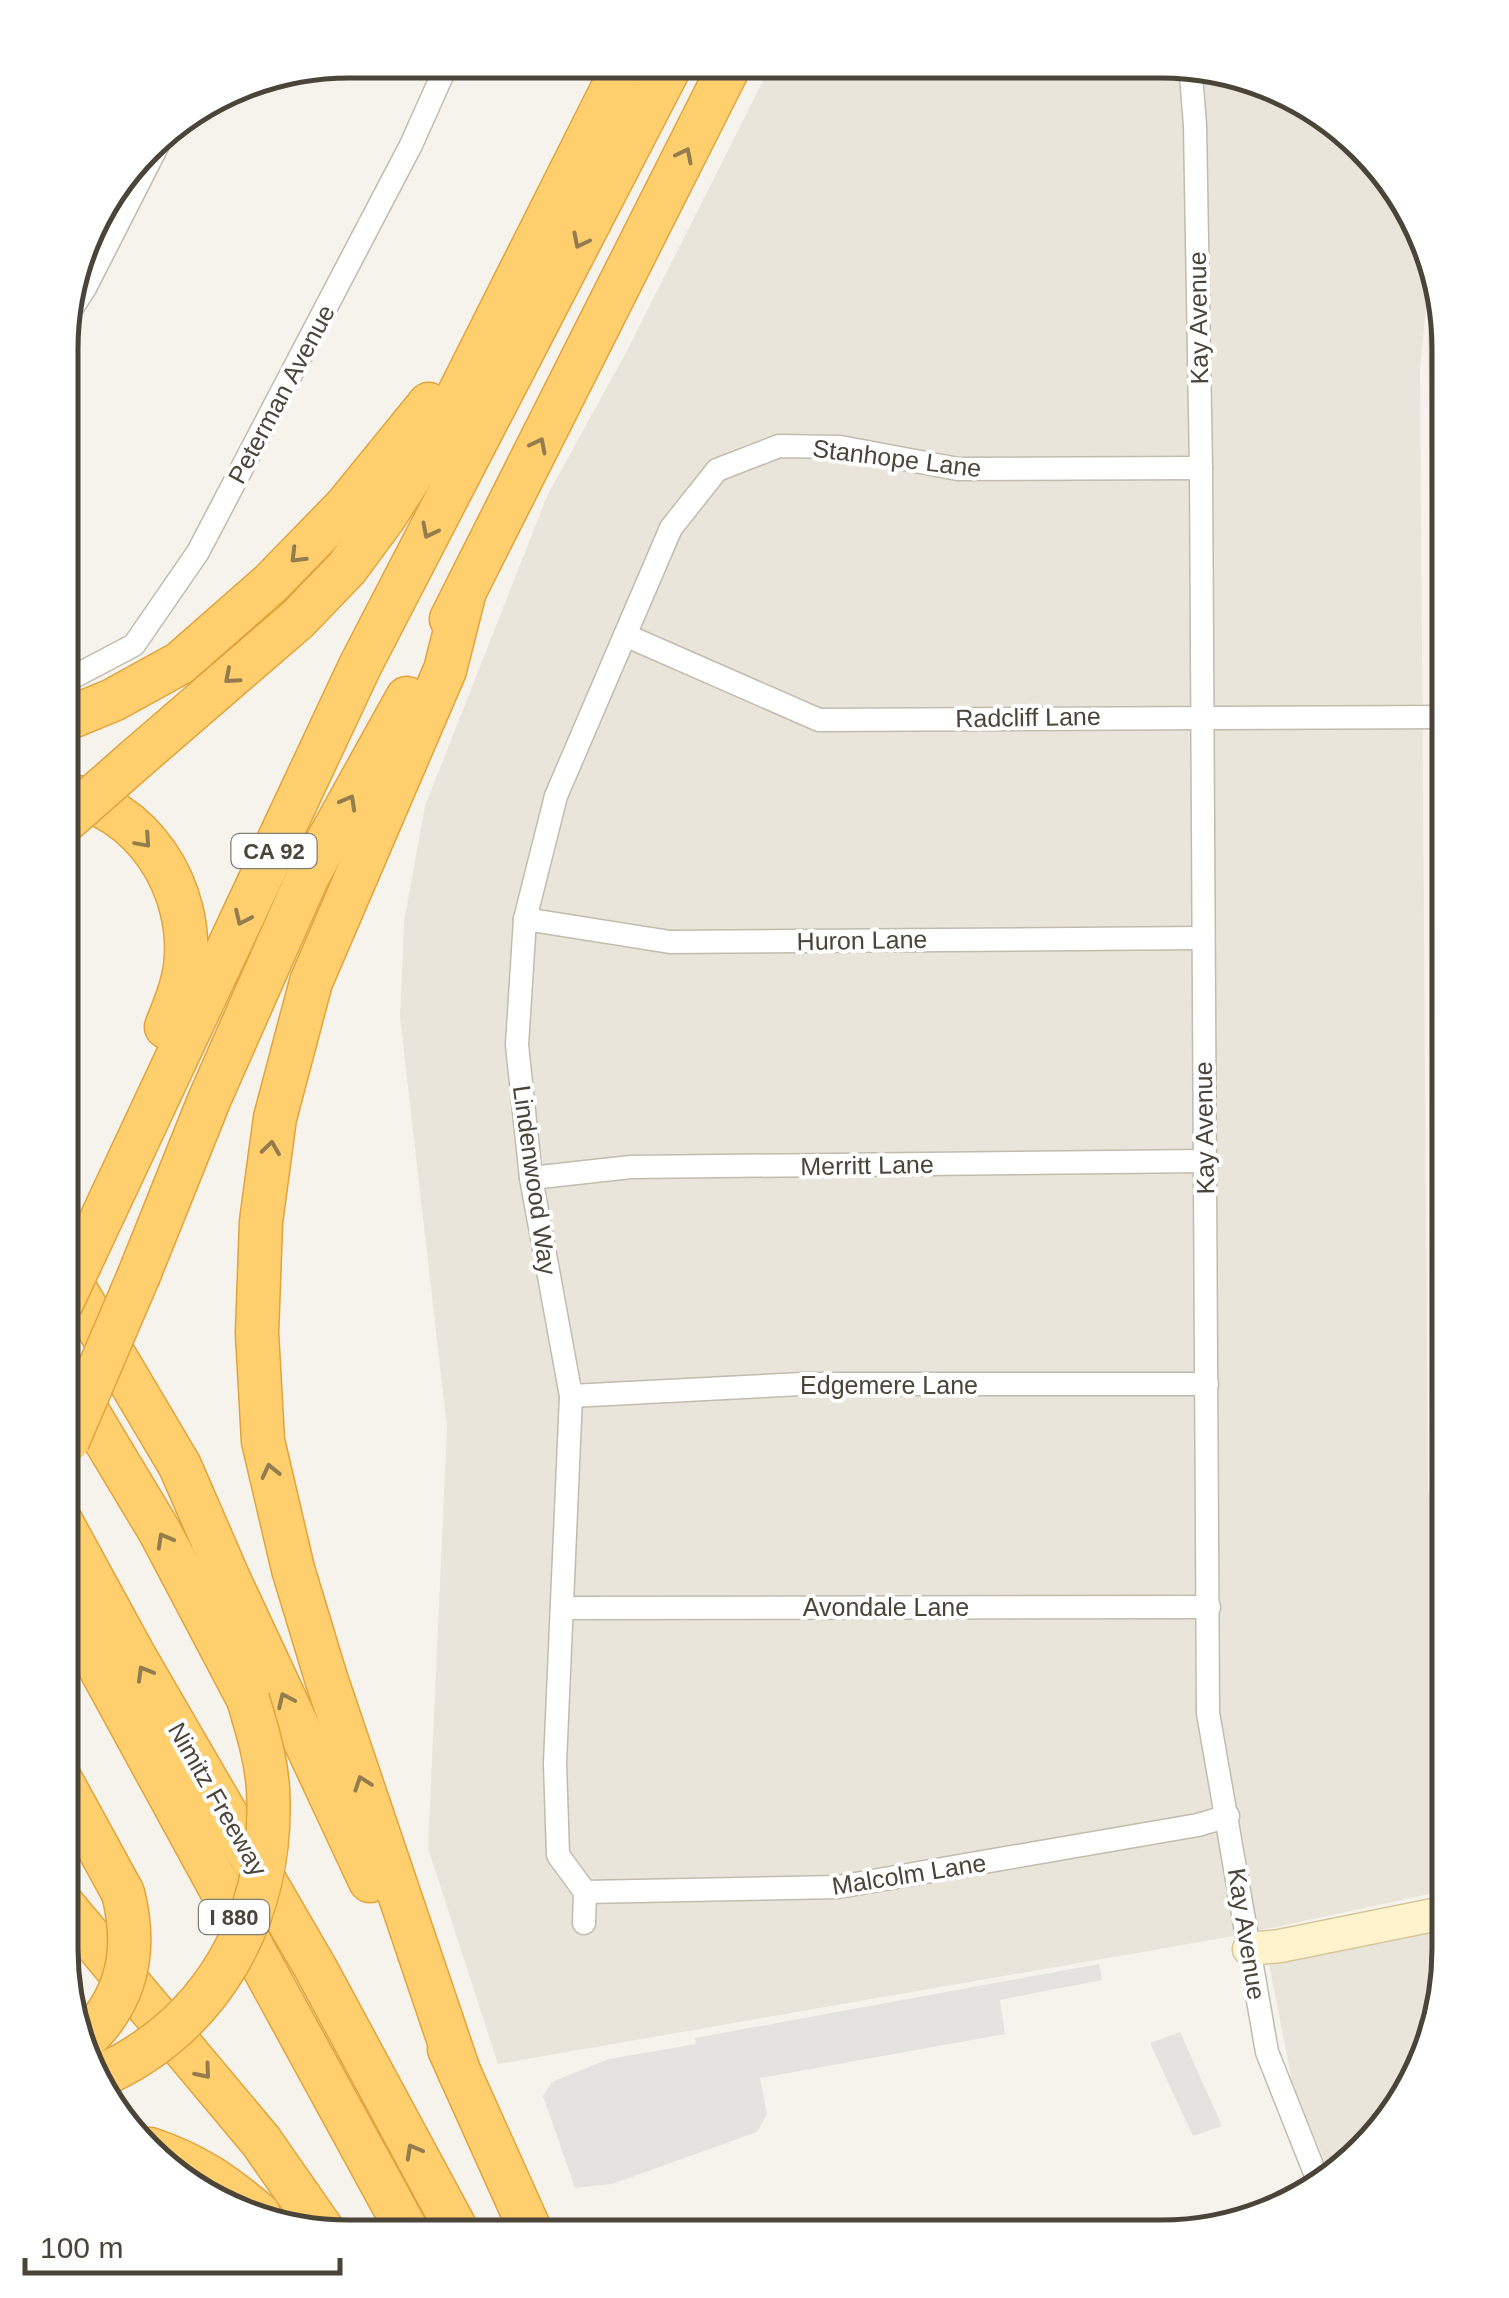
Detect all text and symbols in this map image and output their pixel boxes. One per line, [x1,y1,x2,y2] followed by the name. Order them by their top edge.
[673,147,693,165] one-way arrow
[573,230,592,248] one-way arrow
[1183,251,1213,385] street label: Kay Avenue
[222,300,340,488] street label: Peterman Avenue
[811,434,983,482] street label: Stanhope Lane
[527,437,547,455] one-way arrow
[422,520,441,538] one-way arrow
[291,545,309,563] one-way arrow
[225,665,243,683] one-way arrow
[955,702,1101,732] street label: Radcliff Lane
[337,795,357,813] one-way arrow
[133,829,151,848] one-way arrow
[232,834,316,868] road number: CA 92
[235,908,255,926] one-way arrow
[796,925,928,955] street label: Huron Lane
[1189,1061,1219,1195] street label: Kay Avenue
[508,1084,562,1277] street label: Lindenwood Way
[260,1139,281,1155] one-way arrow
[800,1150,934,1180] street label: Merritt Lane
[800,1371,978,1399] street label: Edgemere Lane
[261,1463,282,1480] one-way arrow
[156,1533,176,1551] one-way arrow
[803,1593,969,1621] street label: Avondale Lane
[137,1666,156,1684] one-way arrow
[278,1692,298,1710] one-way arrow
[163,1717,273,1881] street label: Nimitz Freeway
[353,1775,373,1792] one-way arrow
[830,1848,988,1900] street label: Malcolm Lane
[1223,1866,1271,2002] street label: Kay Avenue
[199,1900,269,1934] road number: I 880
[192,2061,210,2079] one-way arrow
[405,2143,425,2161] one-way arrow
[25,2213,340,2275] scale bar
[40,2231,123,2264] text: 100 m

